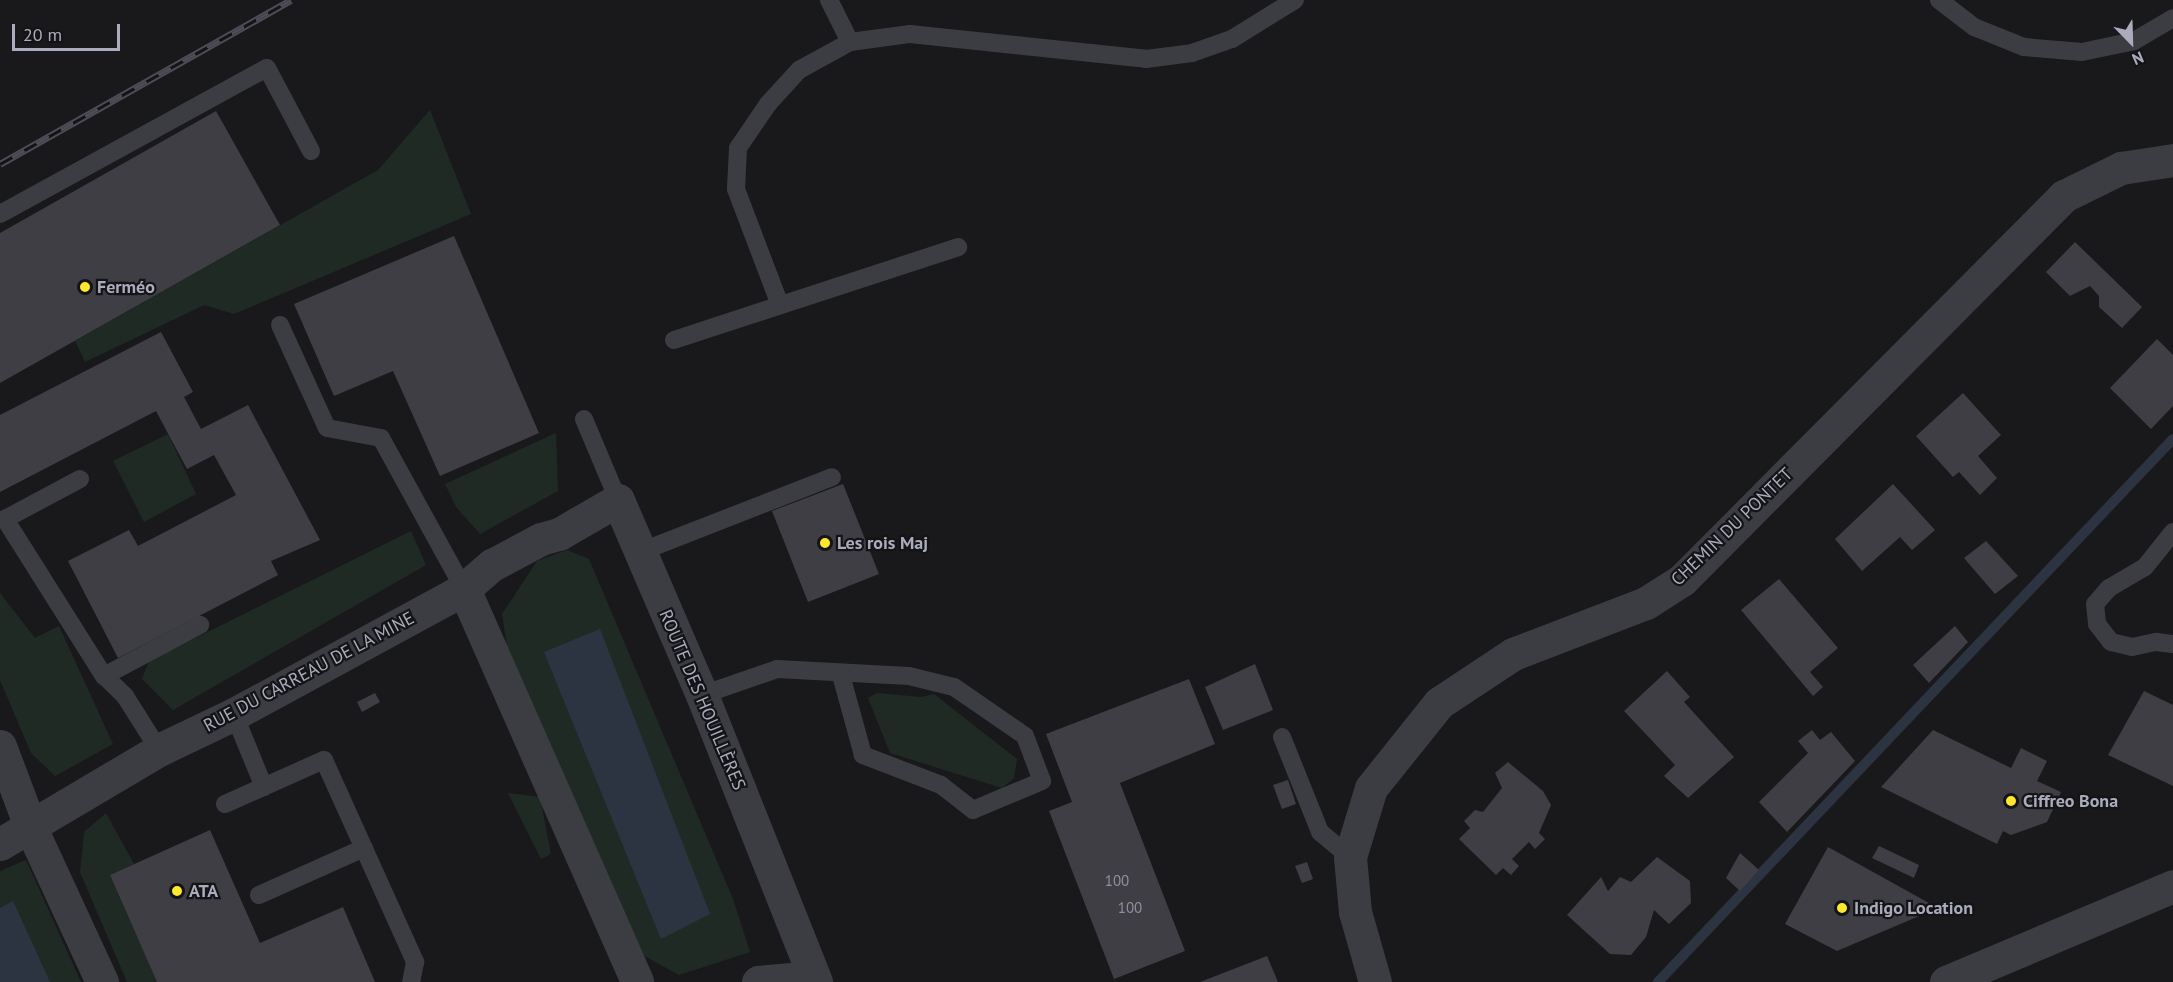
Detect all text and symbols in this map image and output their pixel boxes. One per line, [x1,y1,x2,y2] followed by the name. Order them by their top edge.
[15,12,123,50] scale bar
[2101,12,2161,72] north arrow
[23,23,62,46] text: 20 m
[2129,47,2147,70] text: N
[97,276,155,298] place label: Ferméo
[78,280,92,294] marker: Ferméo
[1667,463,1797,591] street label: CHEMIN DU PONTET
[837,532,928,554] place label: Les rois Maj
[818,536,832,550] marker: Les rois Maj
[200,607,418,737] street label: RUE DU CARREAU DE LA MINE
[654,607,750,793] street label: ROUTE DES HOUILLÈRES
[2023,790,2118,812] place label: Ciffreo Bona
[2004,794,2018,808] marker: Ciffreo Bona
[1105,872,1129,890] house number: 100
[189,880,218,902] place label: ATA
[170,884,184,898] marker: ATA
[1854,897,1973,919] place label: Indigo Location
[1118,899,1142,917] house number: 100
[1835,901,1849,915] marker: Indigo Location

